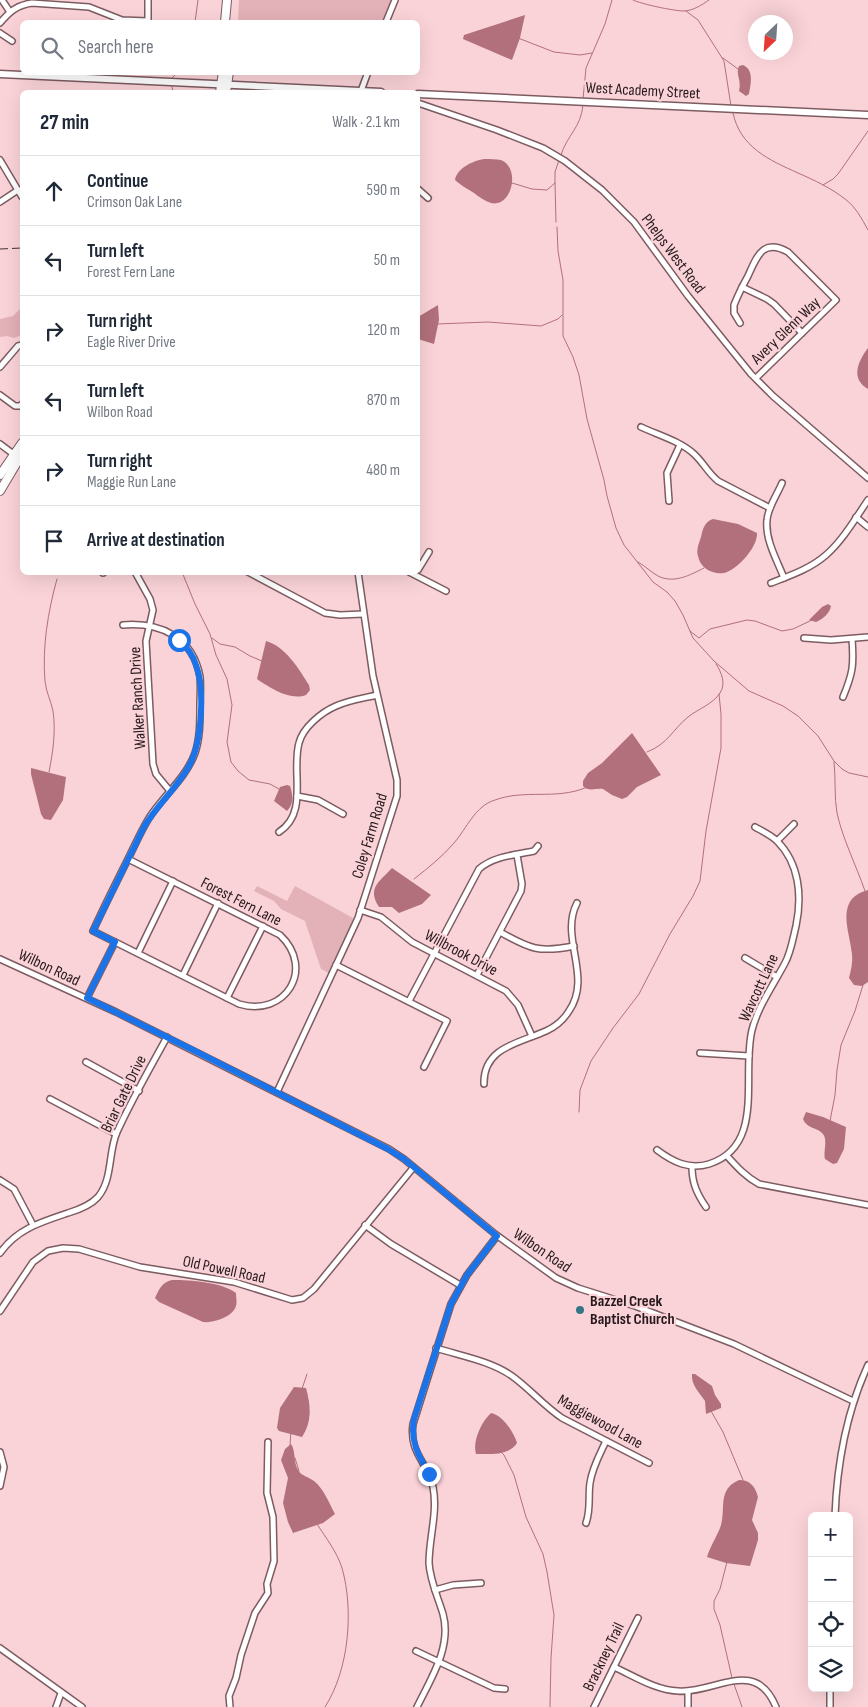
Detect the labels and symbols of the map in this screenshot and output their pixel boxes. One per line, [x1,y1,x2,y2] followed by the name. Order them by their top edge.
[748,15,793,60] north arrow
[585,79,701,104] street label: West Academy Street
[637,211,709,297] street label: Phelps West Road
[747,293,824,369] street label: Avery Glenn Way
[168,629,191,652] route start
[126,646,150,750] street label: Walker Ranch Drive
[348,791,392,881] street label: Coley Farm Road
[197,874,285,930] street label: Forest Fern Lane
[421,926,501,980] street label: Willbrook Drive
[15,946,83,990] street label: Wilbon Road
[735,951,783,1025] street label: Wavcott Lane
[97,1052,151,1136] street label: Briar Gate Drive
[509,1225,575,1277] street label: Wilbon Road
[181,1252,267,1288] street label: Old Powell Road
[590,1292,675,1329] place label: Bazzel Creek Baptist Church
[574,1304,586,1316] marker: Bazzel Creek Baptist Church
[554,1391,646,1453] street label: Maggiewood Lane
[418,1463,441,1486] route end
[579,1620,629,1694] street label: Brackney Trail

